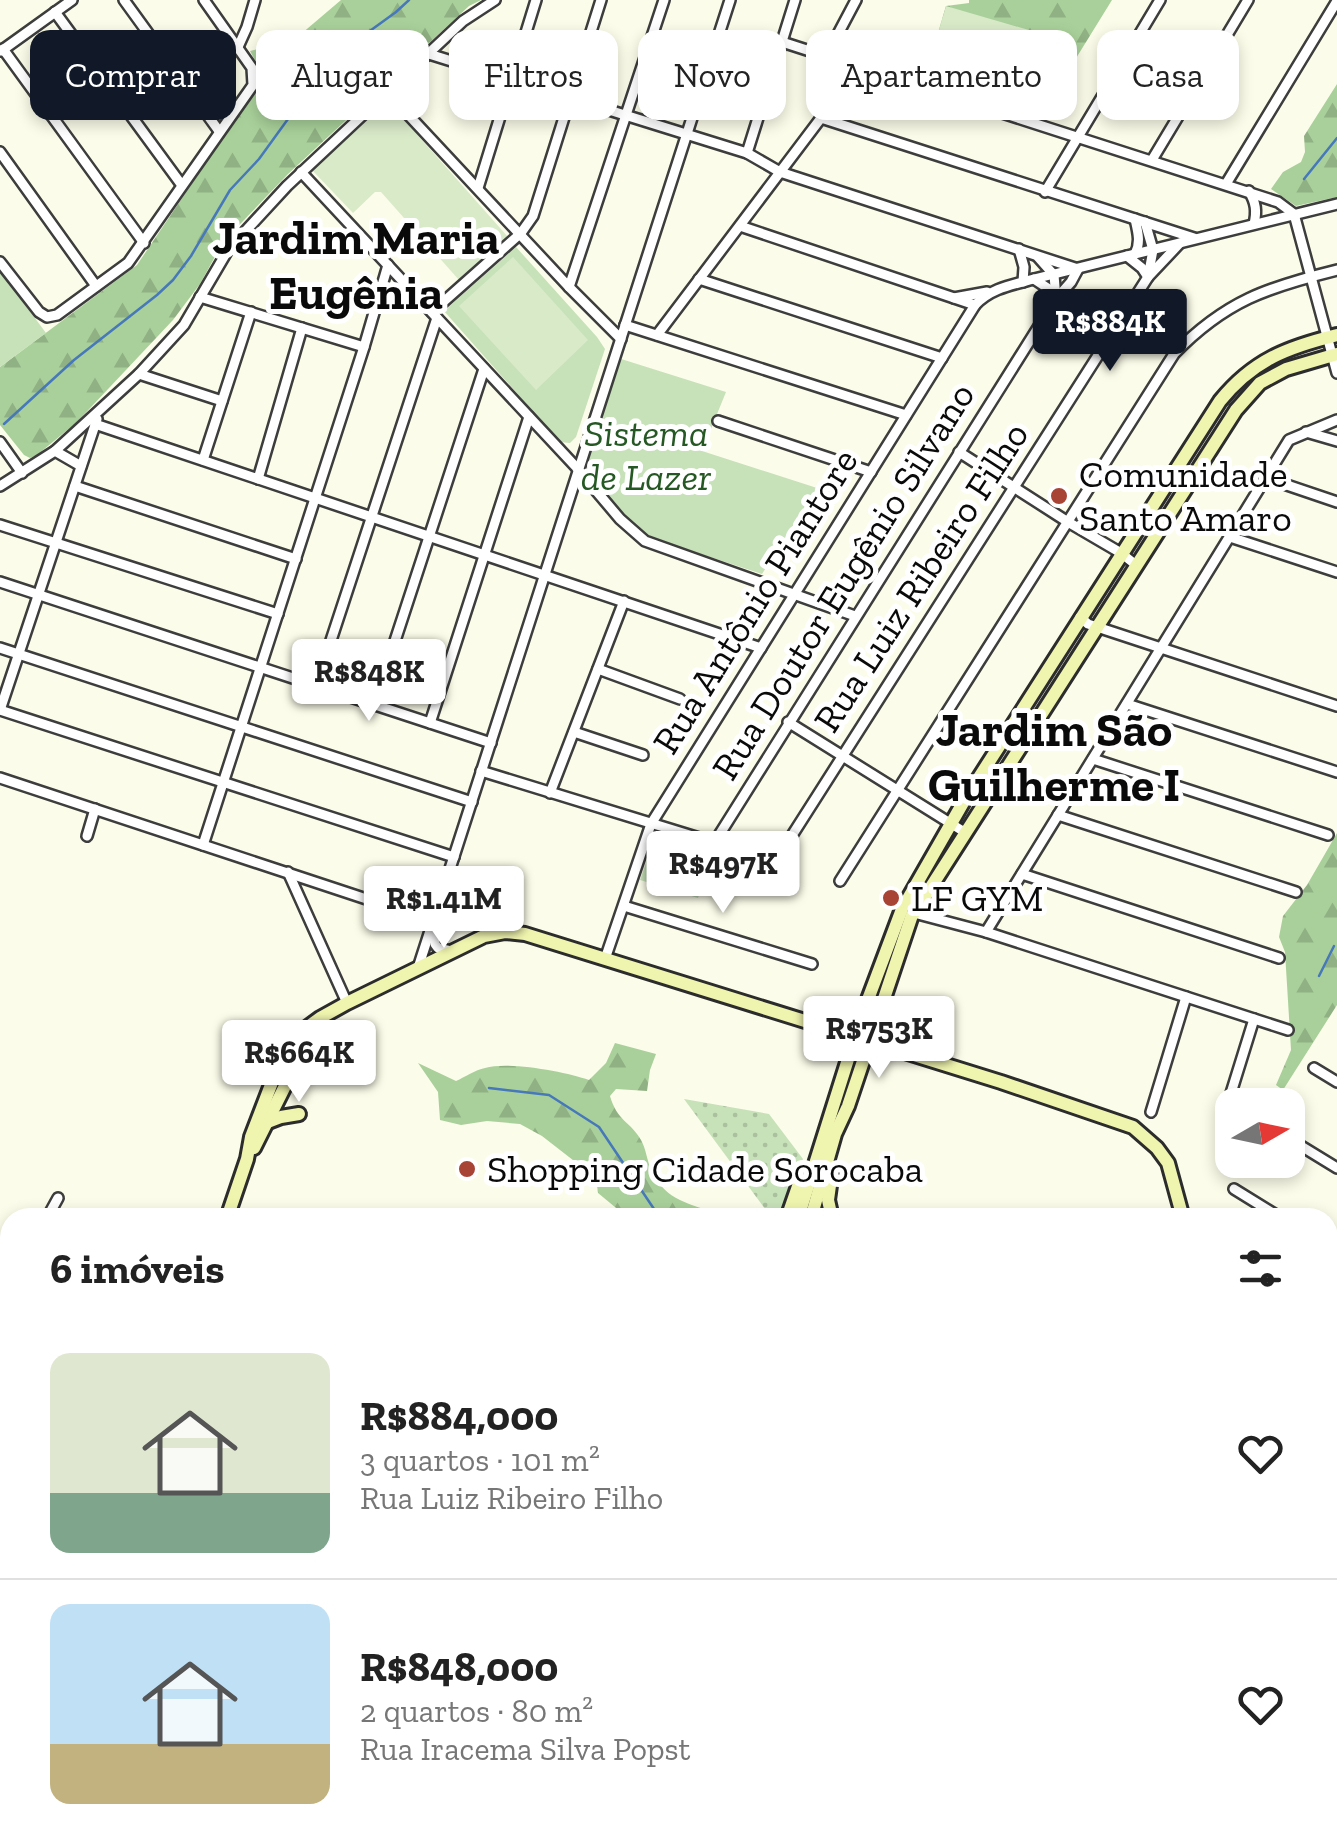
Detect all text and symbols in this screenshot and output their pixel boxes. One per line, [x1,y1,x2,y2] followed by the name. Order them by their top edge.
[30,30,236,120] chip: Comprar
[256,30,429,120] chip: Alugar
[449,30,618,120] chip: Filtros
[638,30,786,120] chip: Novo
[806,30,1077,120] chip: Apartamento
[1097,30,1239,120] chip: Casa
[212,209,500,321] district label: Jardim Maria Eugênia
[1029,289,1191,374] pin: R$884K
[1055,302,1165,340] text: R$884K
[702,374,984,788] street label: Rua Doutor Eugênio Silvano
[581,410,712,500] park label: Sistema de Lazer
[804,413,1038,741] street label: Rua Luiz Ribeiro Filho
[642,440,868,762] street label: Rua Antônio Piantore
[1079,451,1292,541] place label: Comunidade Santo Amaro
[1048,485,1070,507] marker: Comunidade Santo Amaro
[288,639,450,724] pin: R$848K
[314,652,424,690] text: R$848K
[928,701,1180,813] district label: Jardim São Guilherme I
[642,831,804,916] pin: R$497K
[669,844,777,882] text: R$497K
[352,866,536,951] pin: R$1.41M
[911,875,1044,921] place label: LF GYM
[386,879,502,917] text: R$1.41M
[880,887,902,909] marker: LF GYM
[798,996,960,1081] pin: R$753K
[825,1009,933,1047] text: R$753K
[218,1020,380,1105] pin: R$664K
[244,1033,354,1071] text: R$664K
[1215,1088,1305,1178] north arrow
[1215,1088,1305,1178] map controls
[487,1146,923,1192] place label: Shopping Cidade Sorocaba
[456,1158,478,1180] marker: Shopping Cidade Sorocaba
[1233,1241,1288,1296] icon: filters
[50,1243,225,1294] text: 6 imóveis
[360,1390,559,1441] text: R$884,000
[130,1393,250,1513] icon: home
[1233,1426,1288,1481] icon: heart
[360,1441,600,1479] text: 3 quartos · 101 m²
[360,1479,663,1517] text: Rua Luiz Ribeiro Filho
[360,1641,559,1692] text: R$848,000
[130,1644,250,1764] icon: home
[1233,1677,1288,1732] icon: heart
[360,1692,593,1730] text: 2 quartos · 80 m²
[360,1730,690,1768] text: Rua Iracema Silva Popst

